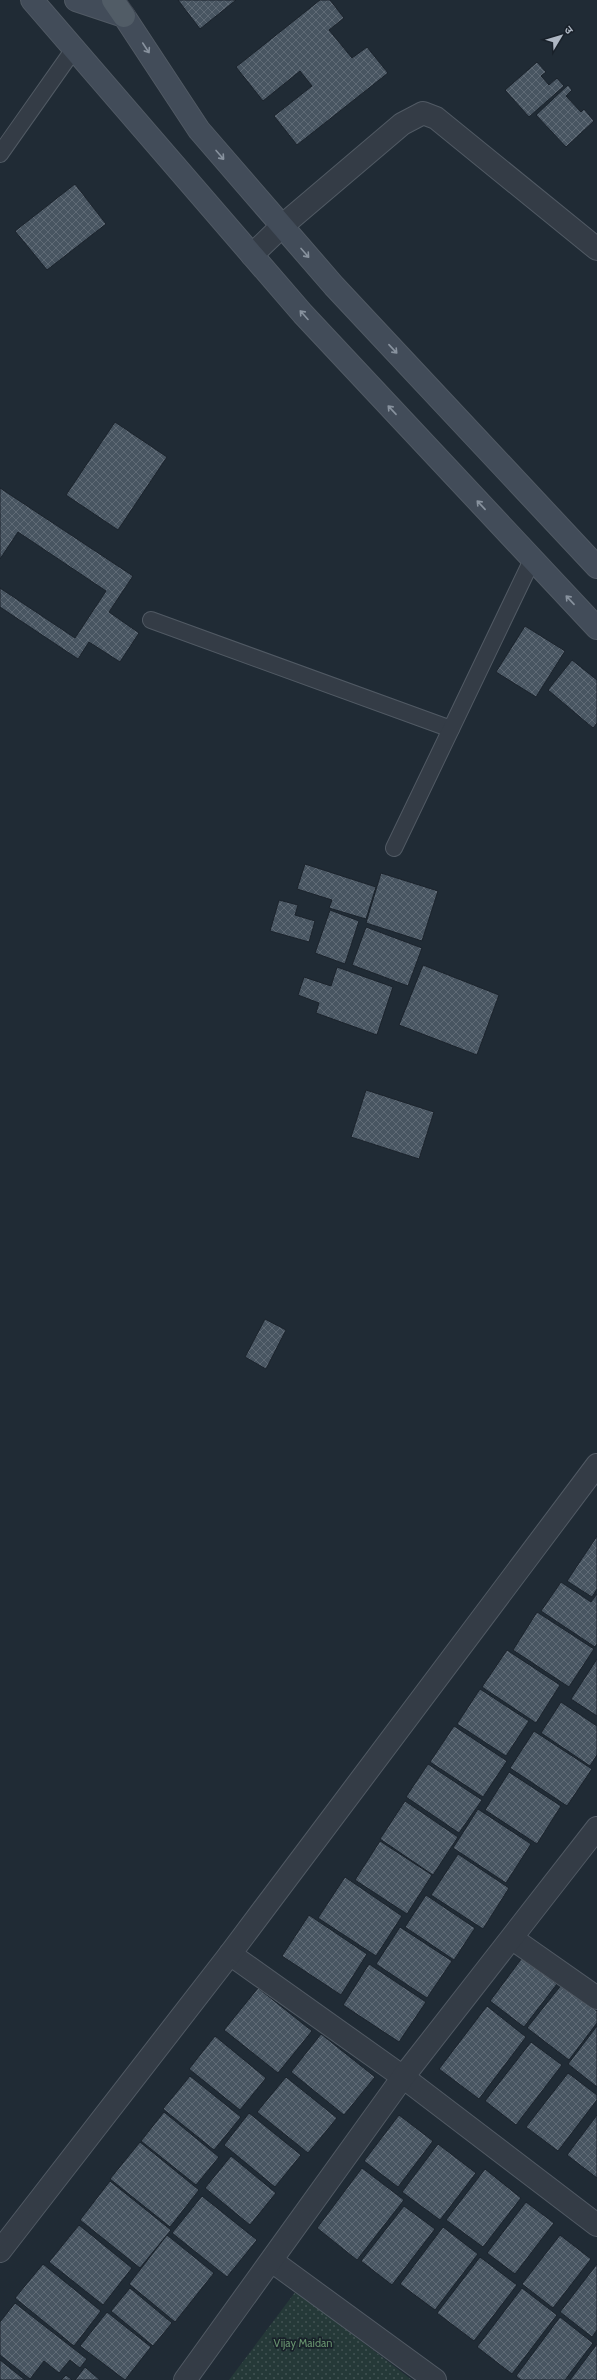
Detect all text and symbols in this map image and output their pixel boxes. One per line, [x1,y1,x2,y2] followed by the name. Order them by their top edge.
[541,16,581,56] north arrow
[561,23,577,37] text: उ
[142,42,150,54] one-way arrow
[215,149,224,159] one-way arrow
[301,247,310,258] one-way arrow
[299,310,308,320] one-way arrow
[388,344,398,354] one-way arrow
[388,405,397,415] one-way arrow
[476,500,486,510] one-way arrow
[565,595,575,605] one-way arrow
[274,2336,332,2350] park label: Vijay Maidan

